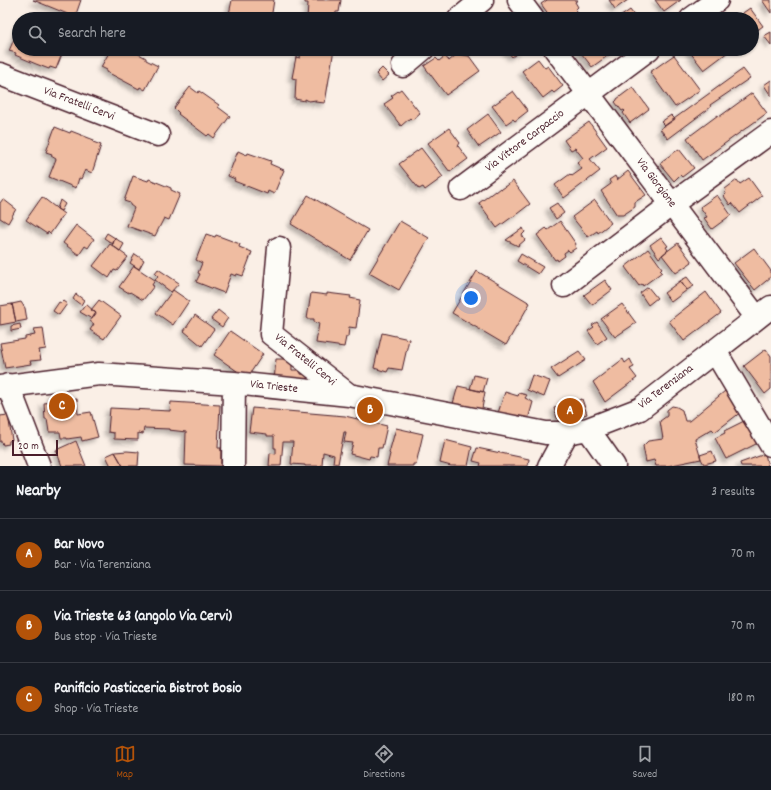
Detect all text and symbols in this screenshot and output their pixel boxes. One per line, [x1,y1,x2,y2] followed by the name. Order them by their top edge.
[12,12,759,56] search box
[26,23,48,45] icon: search
[58,23,126,45] text: Search here
[41,83,117,125] street label: Via Fratelli Cervi
[482,106,568,176] street label: Via Vittore Carpaccio
[632,155,680,211] street label: Via Giorgione
[461,288,481,308] your location
[271,330,339,390] street label: Via Fratelli Cervi
[635,360,697,413] street label: Via Terenziana
[249,376,299,398] street label: Via Trieste
[49,391,75,421] pin: C
[357,395,383,425] pin: B
[557,396,583,426] pin: A
[12,438,58,457] scale bar
[18,439,39,455] text: 20 m
[16,480,60,504] text: Nearby
[711,483,755,502] text: 3 results
[54,534,104,556] text: Bar Novo
[25,545,33,564] text: A
[731,545,755,564] text: 70 m
[54,556,151,575] text: Bar · Via Terenziana
[54,606,232,628] text: Via Trieste 63 (angolo Via Cervi)
[26,617,32,636] text: B
[731,617,755,636] text: 70 m
[54,628,157,647] text: Bus stop · Via Trieste
[54,678,242,700] text: Panificio Pasticceria Bistrot Bosio
[26,689,32,708] text: C
[728,689,755,708] text: 180 m
[54,700,138,719] text: Shop · Via Trieste
[114,743,136,783] tab: Map
[363,743,405,783] tab: Directions
[633,743,657,783] tab: Saved

